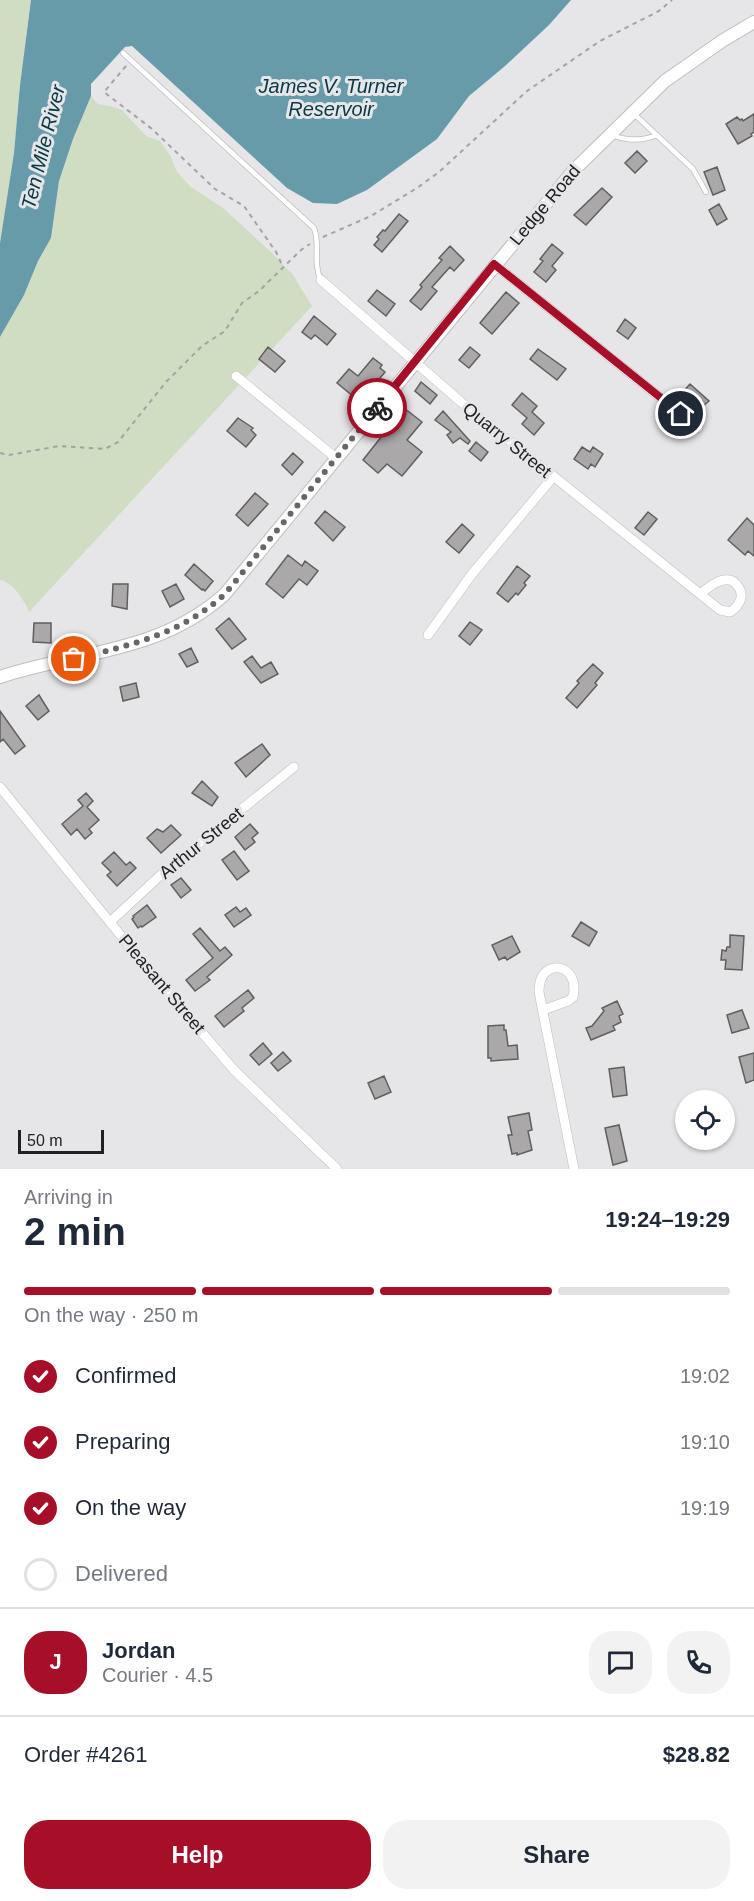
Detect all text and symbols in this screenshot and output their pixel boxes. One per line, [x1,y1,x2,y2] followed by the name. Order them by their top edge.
[258,75,405,120] water label: James V. Turner Reservoir
[17,81,69,211] water label: Ten Mile River
[506,161,584,249] street label: Ledge Road
[347,378,407,438] courier
[655,388,706,439] pin
[361,392,394,425] icon: bike
[664,397,697,430] icon: home
[459,398,555,482] street label: Quarry Street
[48,633,99,684] pin
[57,642,90,675] icon: bag
[155,803,247,883] street label: Arthur Street
[115,930,209,1038] street label: Pleasant Street
[675,1090,735,1150] map controls
[675,1090,735,1150] button: locate
[18,1127,104,1154] scale bar
[27,1132,63,1149] text: 50 m
[24,1186,113,1208] text: Arriving in
[605,1207,730,1232] text: 19:24–19:29
[24,1210,126,1253] text: 2 min
[24,1304,199,1326] text: On the way · 250 m
[24,1360,57,1393] icon: check
[75,1363,176,1388] text: Confirmed
[680,1365,730,1387] text: 19:02
[24,1426,57,1459] icon: check
[75,1429,170,1454] text: Preparing
[680,1431,730,1453] text: 19:10
[24,1492,57,1525] icon: check
[75,1495,186,1520] text: On the way
[680,1497,730,1519] text: 19:19
[75,1561,168,1586] text: Delivered
[589,1631,652,1694] button: chat
[667,1631,730,1694] button: phone
[102,1638,175,1663] text: Jordan
[49,1649,62,1674] text: J
[102,1664,213,1686] text: Courier · 4.5
[24,1742,148,1767] text: Order #4261
[663,1742,730,1767] text: $28.82
[24,1820,371,1889] button: Help
[383,1820,730,1889] button: Share

